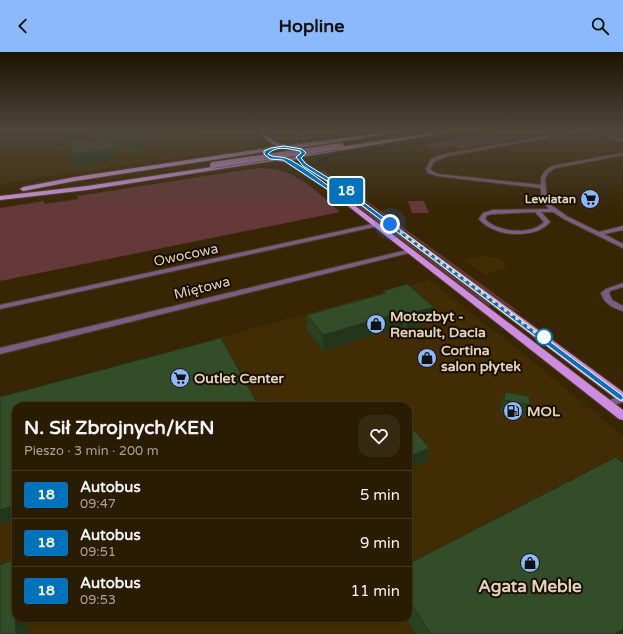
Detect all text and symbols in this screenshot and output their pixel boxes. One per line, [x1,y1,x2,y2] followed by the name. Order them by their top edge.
[12,15,34,37] icon: back
[279,15,344,37] text: Hopline
[589,15,611,37] icon: search
[328,178,364,204] line badge: 18
[337,182,355,199] text: 18
[579,188,601,210] supermarket icon: Lewiatan
[525,192,576,206] place label: Lewiatan
[380,214,400,234] your location
[152,240,220,270] street label: Owocowa
[172,273,232,303] street label: Miętowa
[390,308,486,341] place label: Motozbyt - Renault, Dacia
[365,313,387,335] shop icon: Motozbyt - Renault, Dacia
[535,328,553,346] unlabelled marker
[441,342,521,375] place label: Cortina salon płytek
[416,347,438,369] shop icon: Cortina salon płytek
[169,367,191,389] supermarket icon: Outlet Center
[194,370,284,387] place label: Outlet Center
[502,400,524,422] fuel station icon: MOL
[527,403,561,420] place label: MOL
[358,415,400,457] button: heart
[24,417,214,439] text: N. Sił Zbrojnych/KEN
[24,443,159,459] text: Pieszo · 3 min · 200 m
[80,478,141,496] text: Autobus
[37,486,55,503] text: 18
[360,486,400,504] text: 5 min
[80,496,116,512] text: 09:47
[80,526,141,544] text: Autobus
[37,534,55,551] text: 18
[360,534,400,552] text: 9 min
[80,544,116,560] text: 09:51
[519,552,541,574] shop icon: Agata Meble
[80,574,141,592] text: Autobus
[478,576,582,597] place label: Agata Meble
[37,582,55,599] text: 18
[351,582,400,600] text: 11 min
[80,592,116,608] text: 09:53

